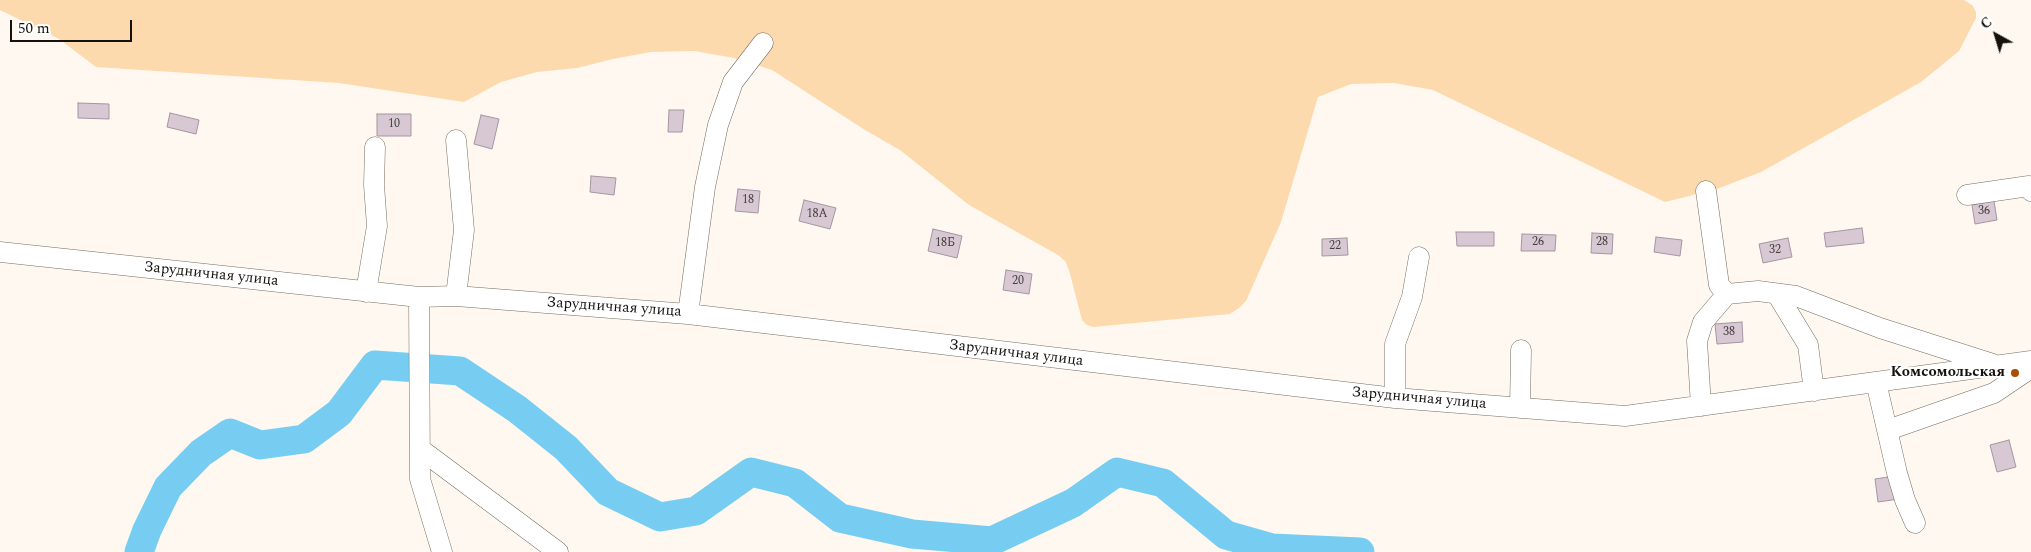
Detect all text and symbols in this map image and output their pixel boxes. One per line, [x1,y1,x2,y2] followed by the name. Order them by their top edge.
[12,10,135,42] scale bar
[1971,10,2021,60] north arrow
[1976,12,1997,34] text: С
[18,17,50,40] text: 50 m
[388,118,400,132] house number: 10
[742,194,754,208] house number: 18
[1978,205,1990,219] house number: 36
[807,208,827,222] house number: 18А
[1532,236,1544,250] house number: 26
[1596,236,1608,250] house number: 28
[935,237,955,251] house number: 18Б
[1329,240,1341,254] house number: 22
[1769,244,1781,258] house number: 32
[143,259,279,291] street label: Зарудничная улица
[1012,275,1024,289] house number: 20
[546,294,682,322] street label: Зарудничная улица
[1723,326,1735,340] house number: 38
[948,337,1084,371] street label: Зарудничная улица
[1891,364,2005,382] place label: Комсомольская
[2009,367,2021,379] marker: Комсомольская
[1351,384,1487,414] street label: Зарудничная улица

